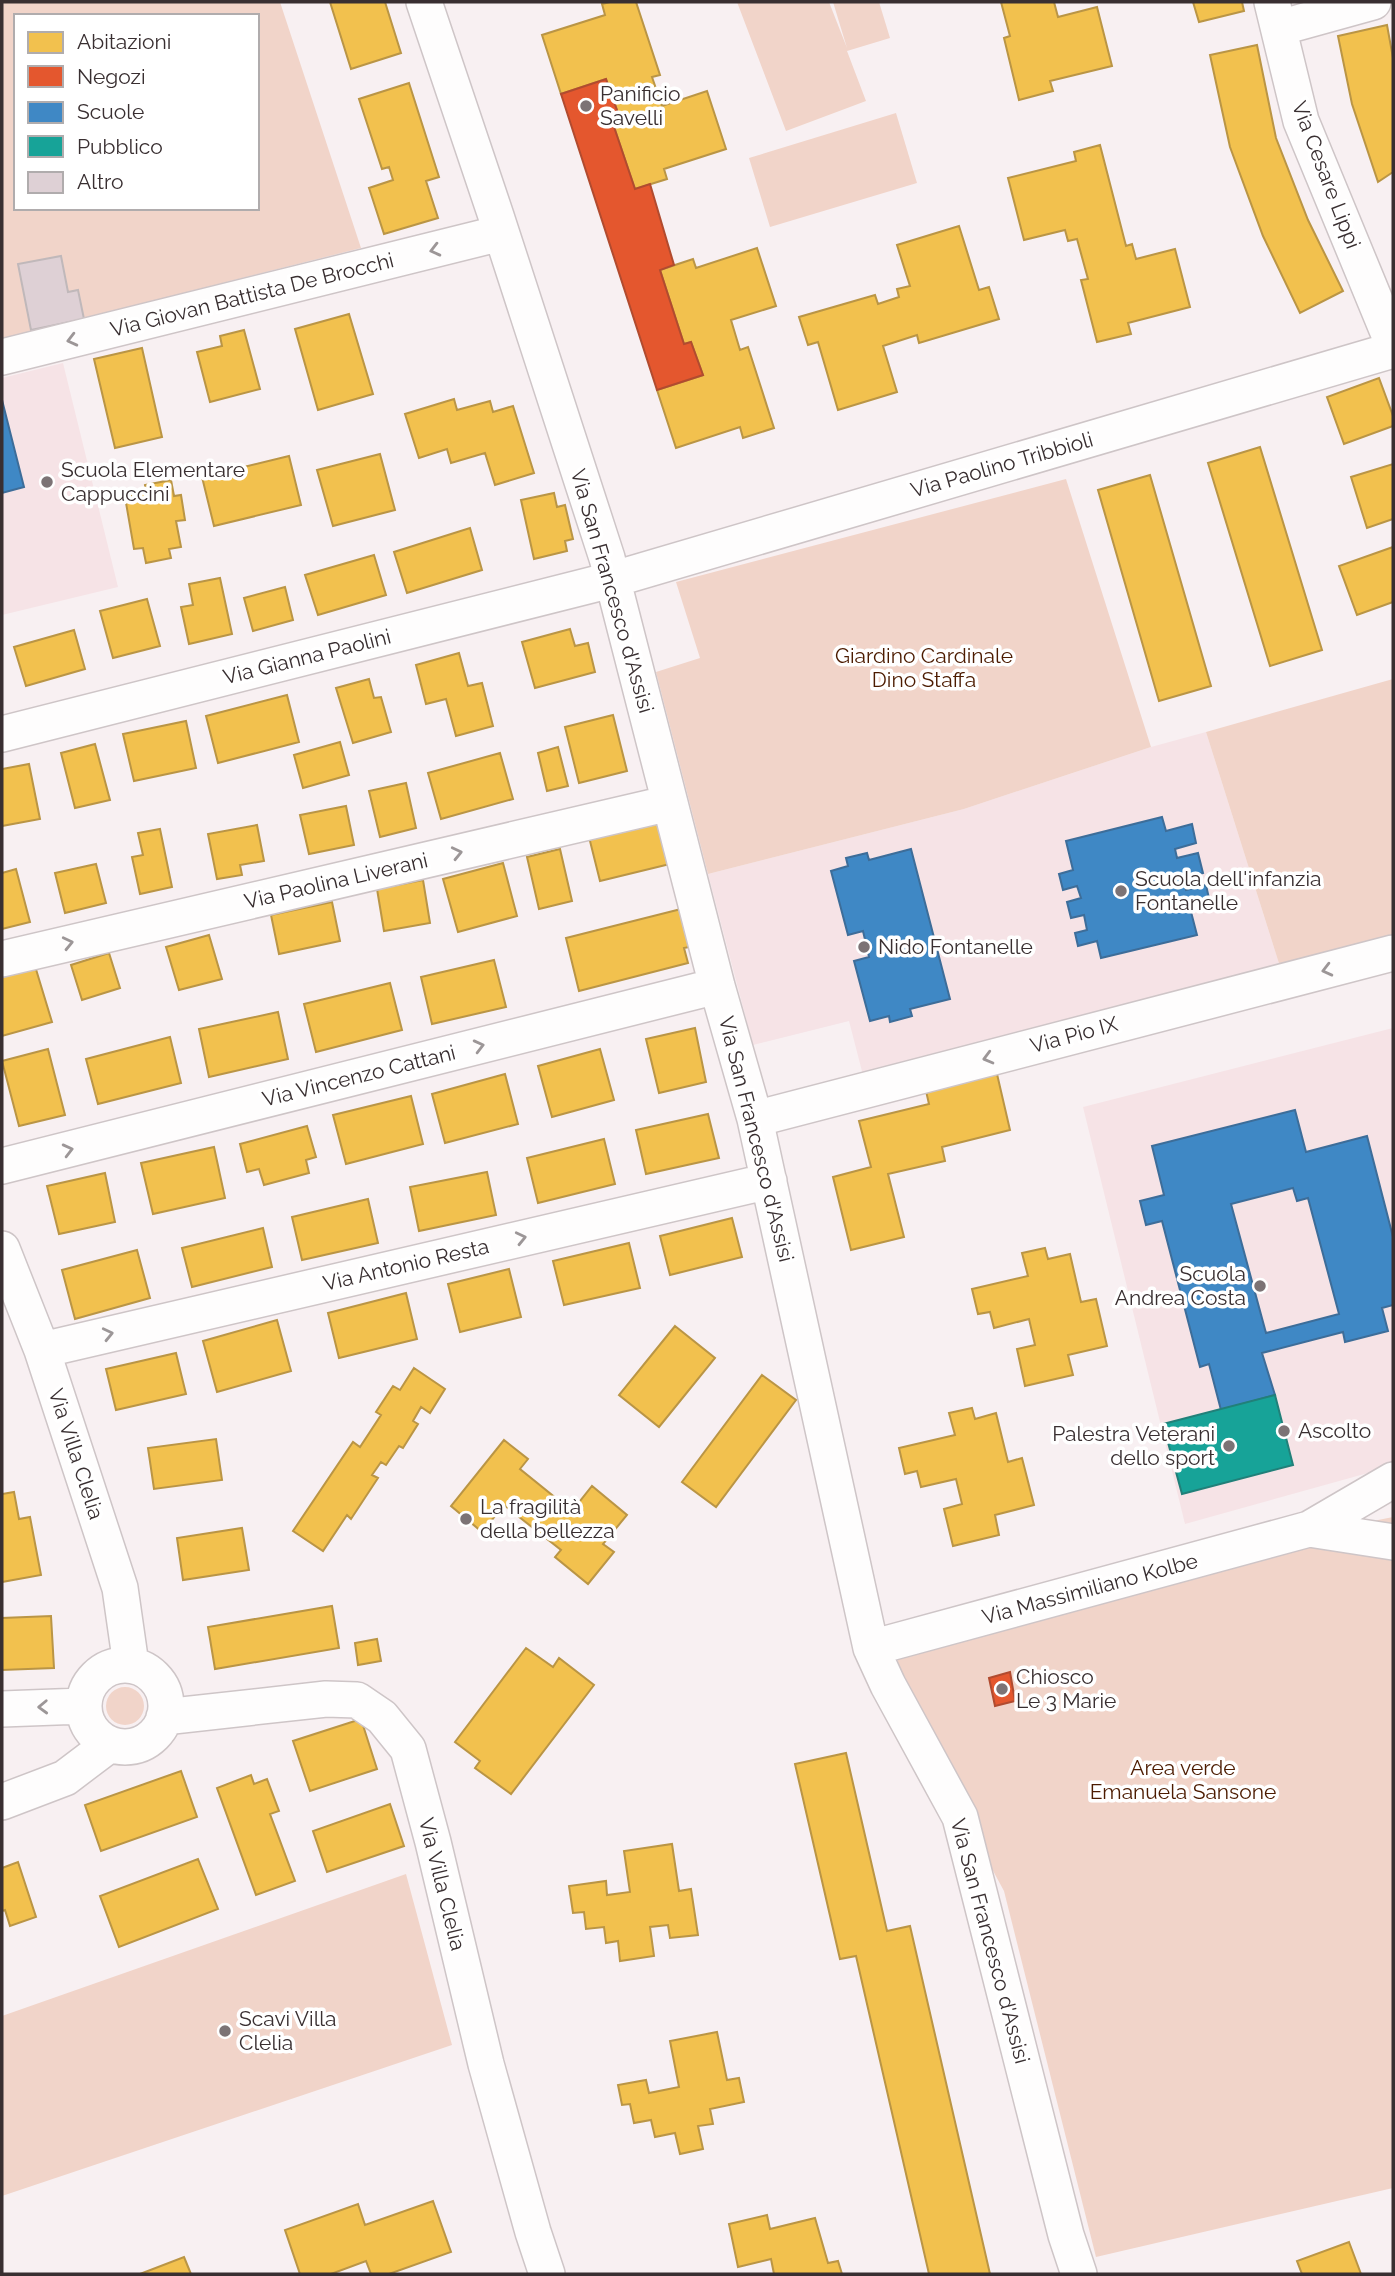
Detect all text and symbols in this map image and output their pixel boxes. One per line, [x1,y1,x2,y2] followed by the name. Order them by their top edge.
[14,14,259,210] legend
[77,29,171,54] text: Abitazioni
[77,64,146,89] text: Negozi
[600,81,680,130] place label: Panificio Savelli
[578,98,594,114] marker: Panificio Savelli
[1287,98,1366,252] street label: Via Cesare Lippi
[77,99,144,124] text: Scuole
[77,134,163,159] text: Pubblico
[77,169,123,194] text: Altro
[429,242,441,256] one-way arrow
[108,247,396,342] street label: Via Giovan Battista De Brocchi
[66,332,78,346] one-way arrow
[908,427,1096,503] street label: Via Paolino Tribbioli
[61,457,245,506] place label: Scuola Elementare Cappuccini
[566,466,659,716] street label: Via San Francesco d'Assisi
[39,474,55,490] marker: Scuola Elementare Cappuccini
[220,624,393,689] street label: Via Gianna Paolini
[835,643,1013,692] park label: Giardino Cardinale Dino Staffa
[242,847,430,914] street label: Via Paolina Liverani
[451,847,463,861] one-way arrow
[1135,866,1321,915] place label: Scuola dell'infanzia Fontanelle
[1113,883,1129,899] marker: Scuola dell'infanzia Fontanelle
[878,934,1033,959] place label: Nido Fontanelle
[62,937,74,952] one-way arrow
[856,939,872,955] marker: Nido Fontanelle
[1321,962,1333,976] one-way arrow
[1027,1011,1121,1058] street label: Via Pio IX
[714,1013,799,1264] street label: Via San Francesco d'Assisi
[260,1039,458,1112] street label: Via Vincenzo Cattani
[473,1040,485,1054] one-way arrow
[983,1050,995,1064] one-way arrow
[62,1144,74,1158] one-way arrow
[515,1232,527,1247] one-way arrow
[320,1233,491,1296] street label: Via Antonio Resta
[1115,1261,1246,1310] place label: Scuola Andrea Costa
[1252,1278,1268,1294] marker: Scuola Andrea Costa
[102,1328,114,1343] one-way arrow
[44,1385,109,1522] street label: Via Villa Clelia
[1298,1418,1371,1443] place label: Ascolto
[1052,1421,1215,1470] place label: Palestra Veterani dello sport
[1276,1423,1292,1439] marker: Ascolto
[1221,1438,1237,1454] marker: Palestra Veterani dello sport
[480,1494,615,1543] place label: La fragilità della bellezza
[458,1511,474,1527] marker: La fragilità della bellezza
[979,1548,1200,1629] street label: Via Massimiliano Kolbe
[1016,1664,1116,1713] place label: Chiosco Le 3 Marie
[994,1681,1010,1697] marker: Chiosco Le 3 Marie
[37,1700,48,1715] one-way arrow
[1090,1755,1276,1804] park label: Area verde Emanuela Sansone
[414,1815,471,1953] street label: Via Villa Clelia
[946,1816,1035,2066] street label: Via San Francesco d'Assisi
[239,2006,337,2055] place label: Scavi Villa Clelia
[217,2023,233,2039] marker: Scavi Villa Clelia

